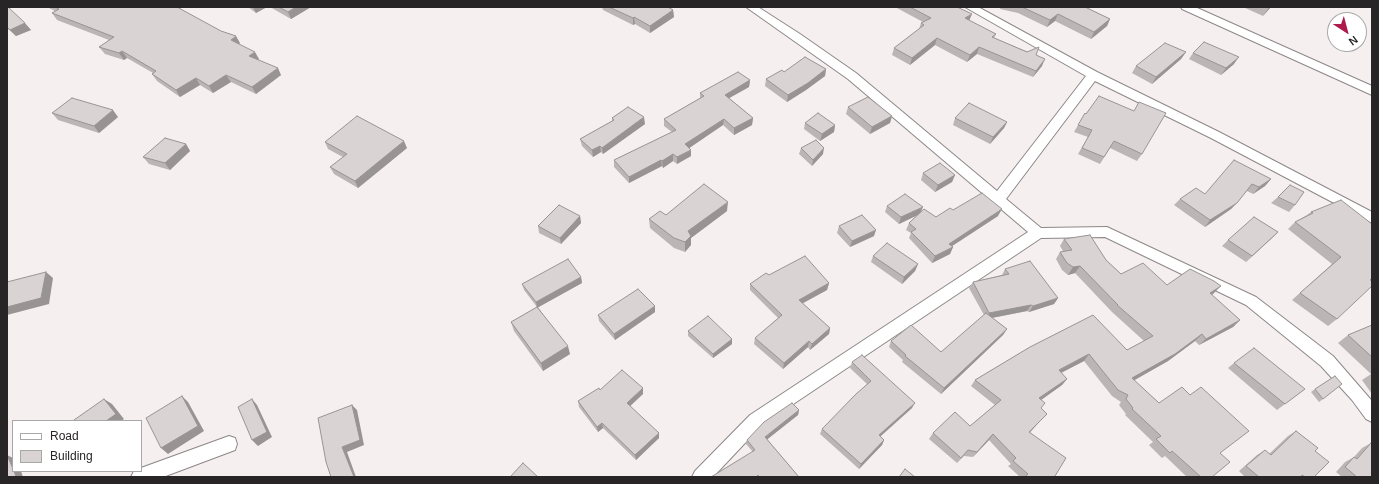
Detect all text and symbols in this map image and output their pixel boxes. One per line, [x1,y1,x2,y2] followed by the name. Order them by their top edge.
[1327,12,1367,52] north arrow
[1347,34,1360,48] text: N
[12,420,142,472] legend
[50,429,79,443] text: Road
[50,449,93,463] text: Building

